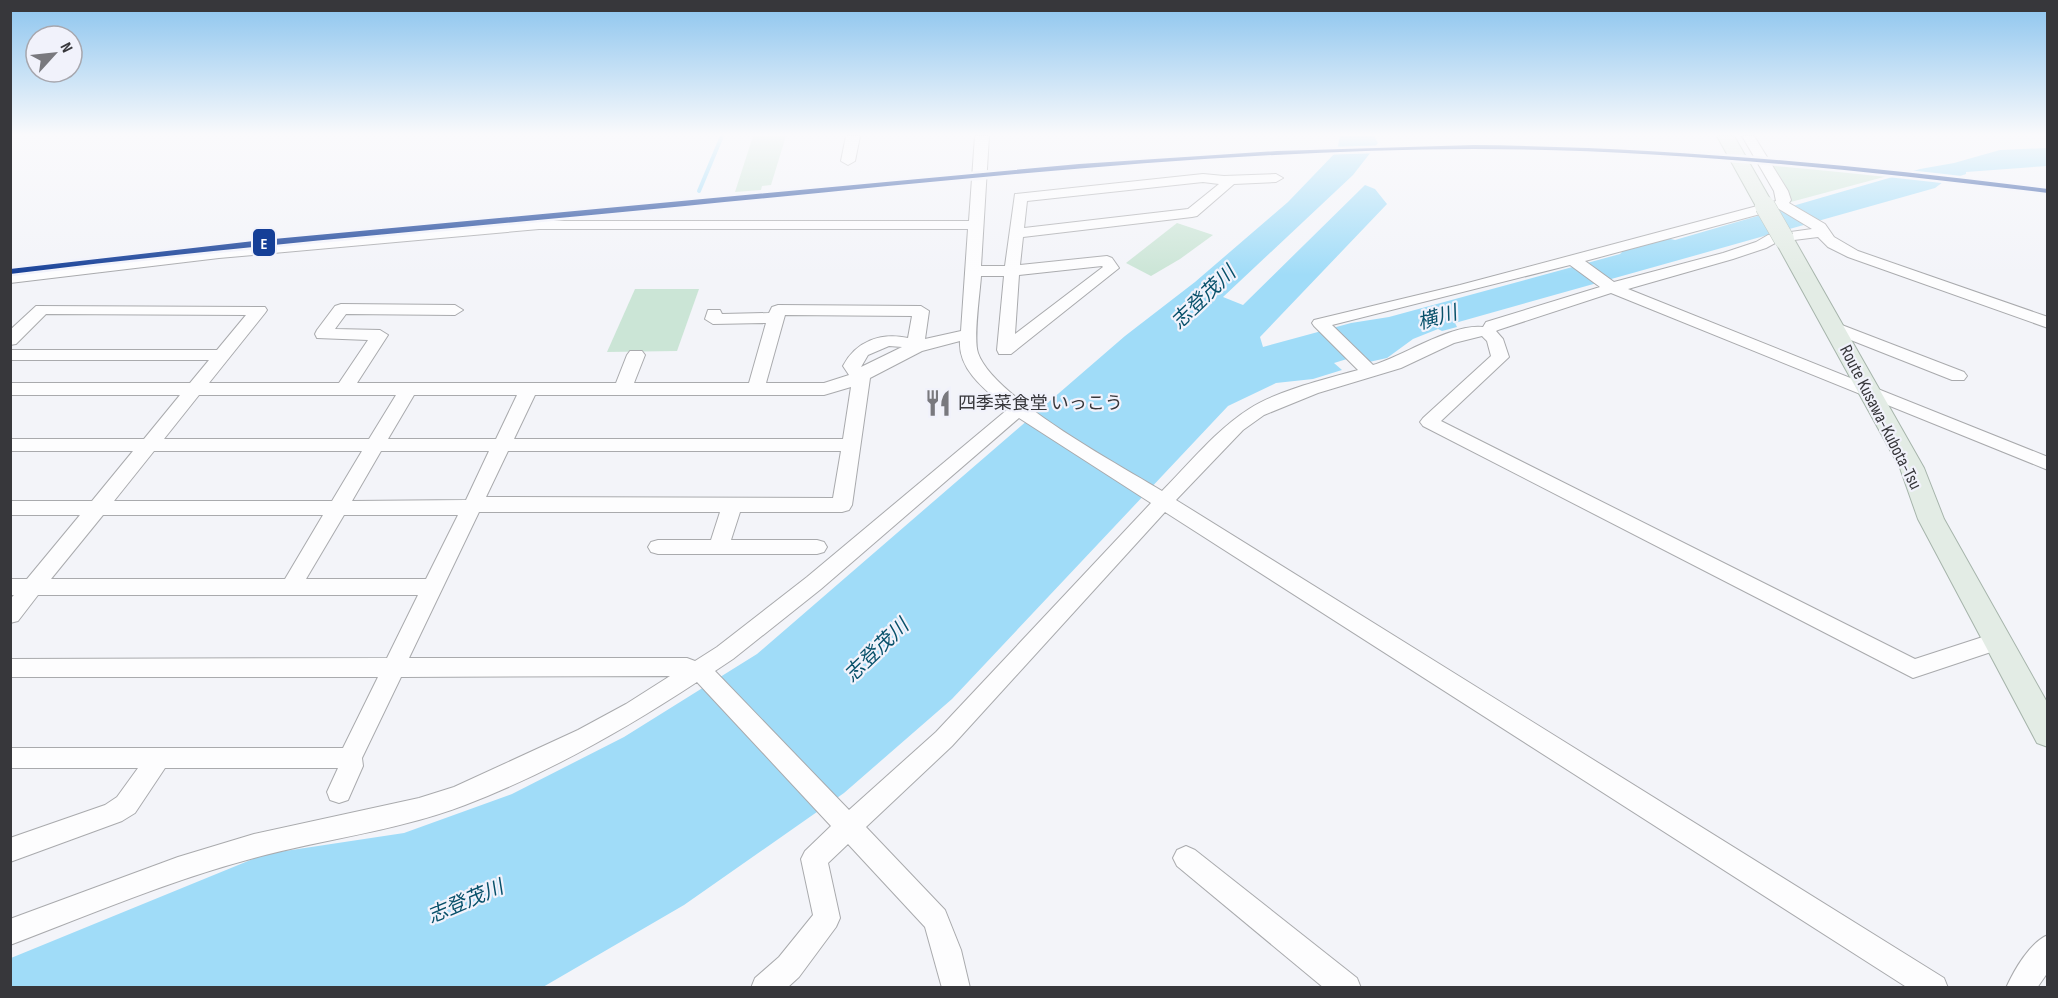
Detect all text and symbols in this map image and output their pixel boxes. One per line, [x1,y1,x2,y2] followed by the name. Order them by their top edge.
[24,24,84,84] north arrow
[56,40,76,56] text: N
[252,228,276,257] line badge: E
[261,235,268,254] text: E
[1167,260,1242,334] water label: 志登茂川
[1415,300,1462,335] water label: 横川
[1835,341,1926,493] street label: Route Kusawa-Kubota-Tsu
[923,388,953,418] restaurant icon: 四季菜食堂 いっこう
[958,393,1123,414] place label: 四季菜食堂 いっこう
[840,613,915,687] water label: 志登茂川
[424,874,509,929] water label: 志登茂川

